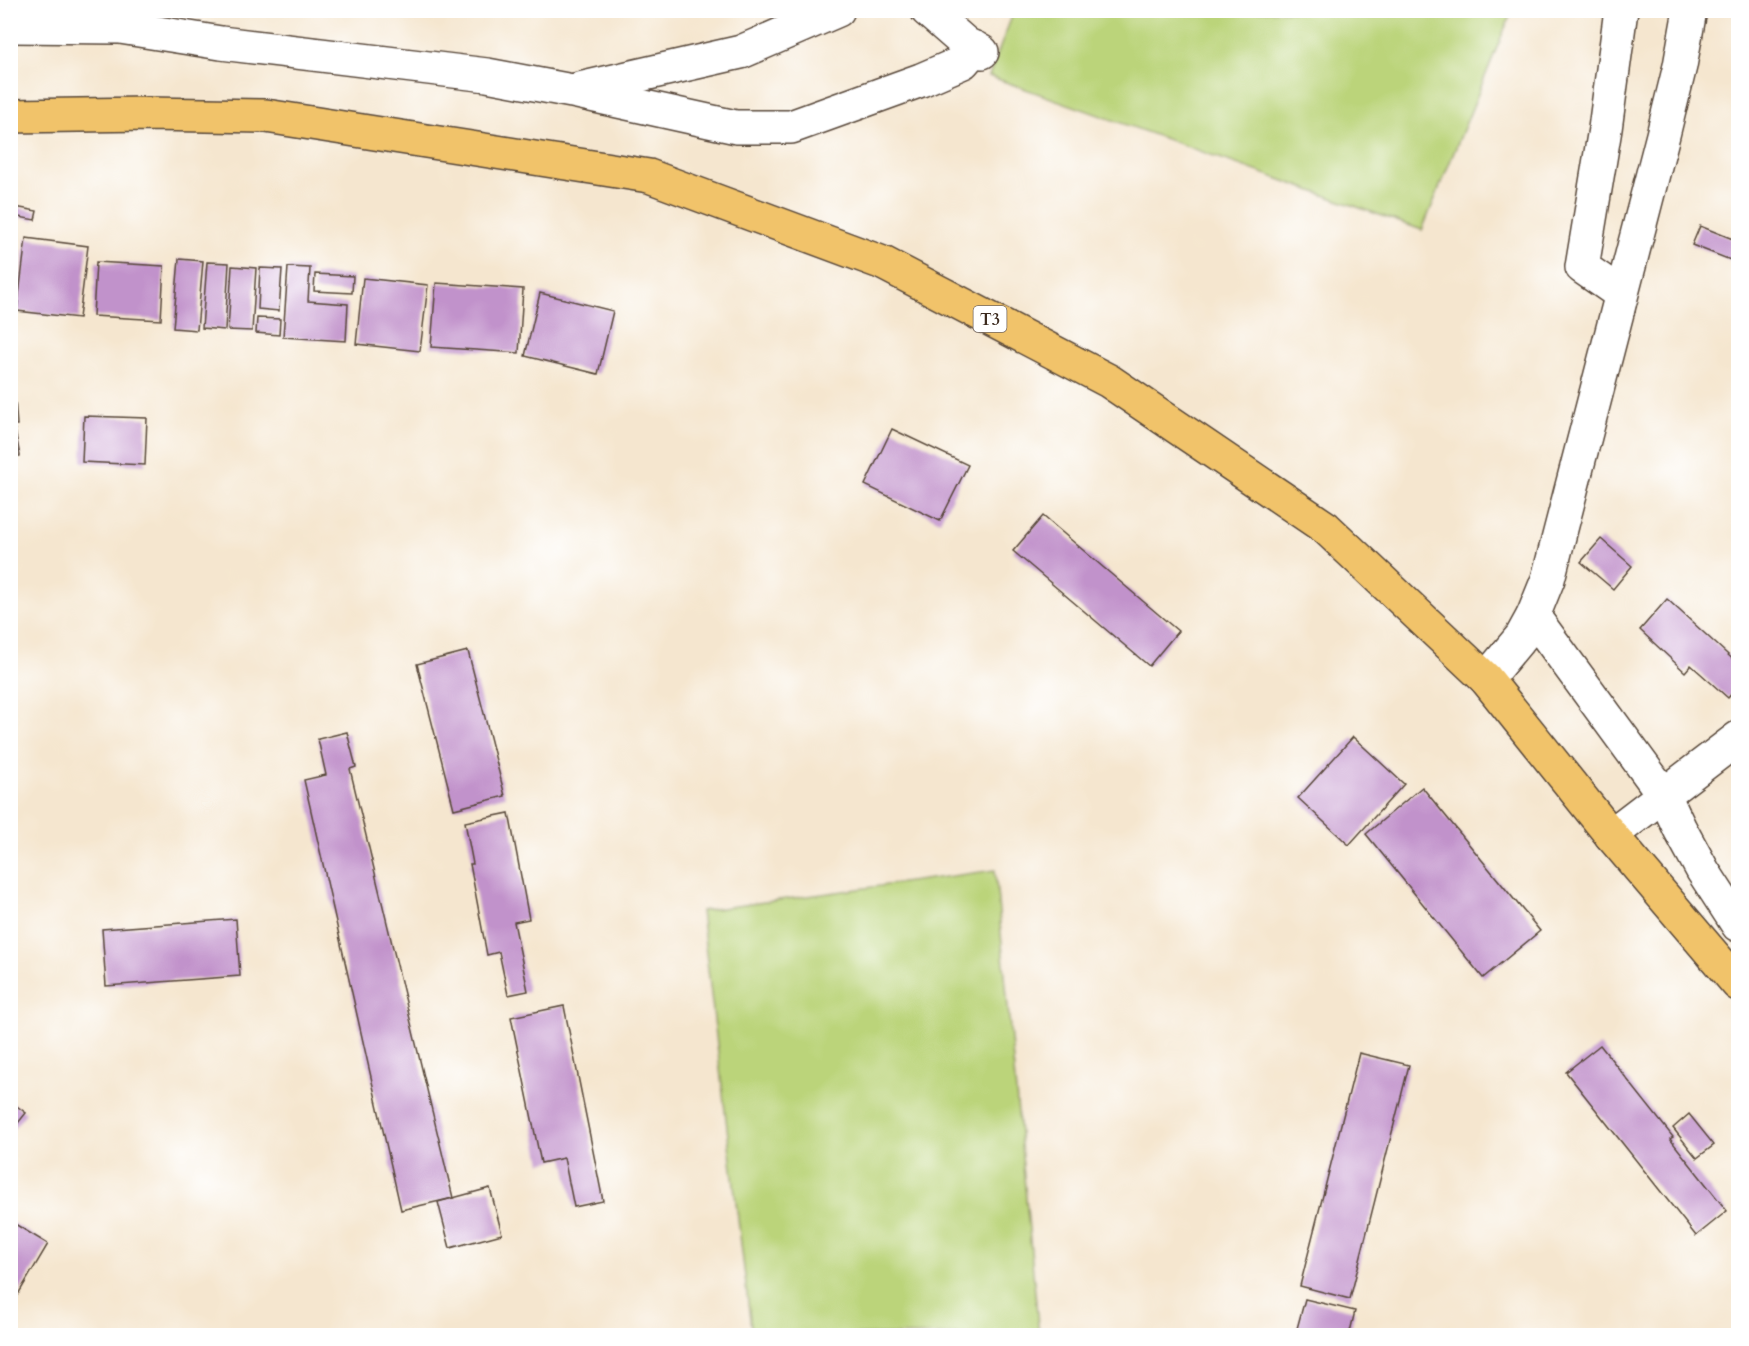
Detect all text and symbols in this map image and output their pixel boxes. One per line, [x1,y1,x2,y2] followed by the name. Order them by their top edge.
[974,306,1006,332] road number: T3

